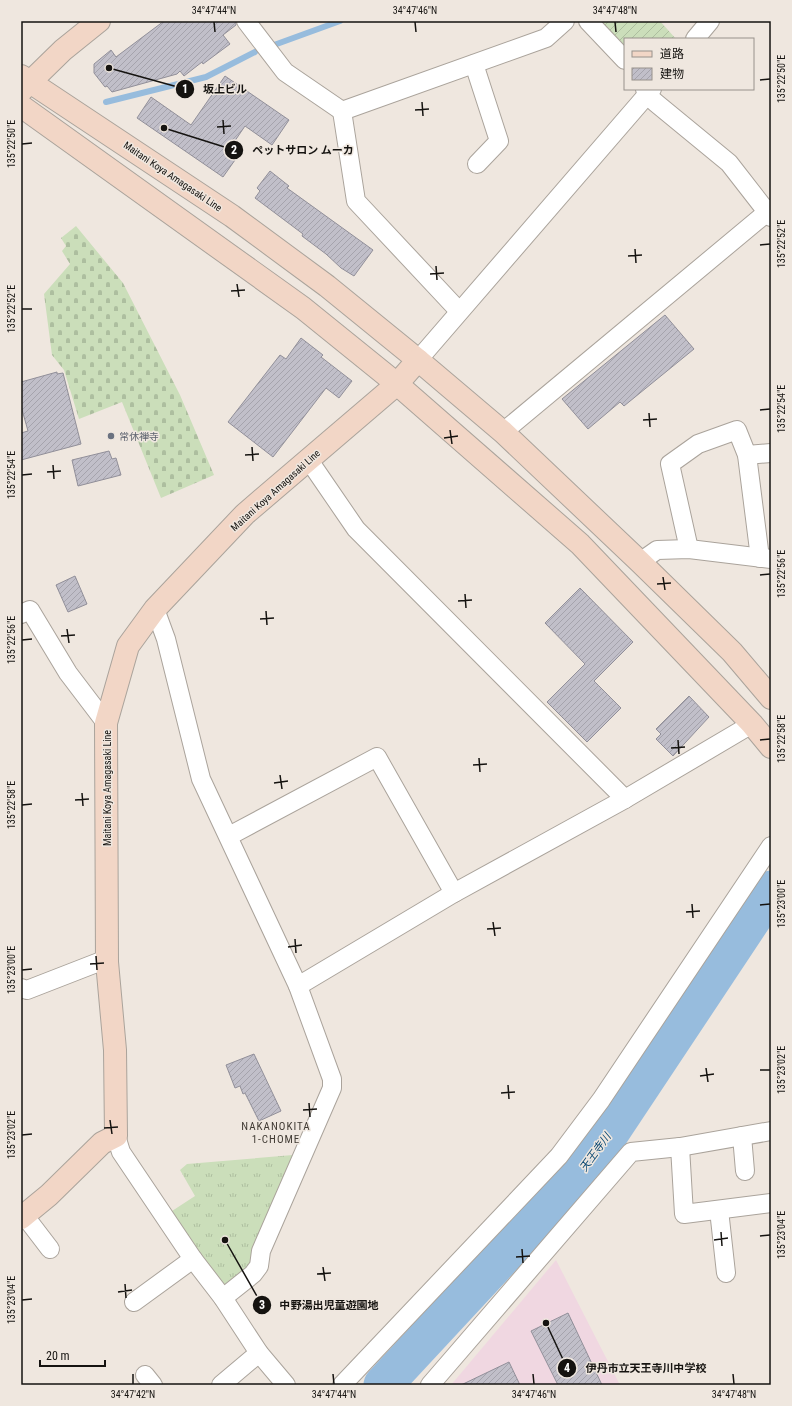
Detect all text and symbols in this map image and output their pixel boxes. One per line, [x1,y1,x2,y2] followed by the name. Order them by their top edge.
[192,5,236,16] text: 34°47'44"N
[393,5,437,16] text: 34°47'46"N
[593,5,637,16] text: 34°47'48"N
[624,38,754,90] legend
[660,47,684,61] text: 道路
[776,55,787,103] text: 135°22'50"E
[660,67,684,81] text: 建物
[175,78,255,101] callout: 坂上ビル
[182,82,188,96] text: 1
[203,83,247,96] text: 坂上ビル
[6,120,17,168] text: 135°22'50"E
[224,138,362,161] callout: ペットサロン ムーカ
[122,139,224,214] street label: Maitani Koya Amagasaki Line
[231,143,237,157] text: 2
[252,144,354,157] text: ペットサロン ムーカ
[776,220,787,268] text: 135°22'52"E
[6,285,17,333] text: 135°22'52"E
[776,385,787,433] text: 135°22'54"E
[106,431,116,441] marker: 常休禅寺
[119,431,159,442] place label: 常休禅寺
[229,447,322,533] street label: Maitani Koya Amagasaki Line
[6,451,17,499] text: 135°22'54"E
[776,550,787,598] text: 135°22'56"E
[6,616,17,664] text: 135°22'56"E
[776,715,787,763] text: 135°22'58"E
[102,730,113,846] street label: Maitani Koya Amagasaki Line
[6,781,17,829] text: 135°22'58"E
[776,880,787,928] text: 135°23'00"E
[6,946,17,994] text: 135°23'00"E
[776,1046,787,1094] text: 135°23'02"E
[6,1111,17,1159] text: 135°23'02"E
[241,1120,311,1146] district label: NAKANOKITA 1-CHOME
[577,1130,614,1174] water label: 天王寺川
[776,1211,787,1259] text: 135°23'04"E
[6,1276,17,1324] text: 135°23'04"E
[252,1294,387,1317] callout: 中野湯出児童遊園地
[259,1298,265,1312] text: 3
[280,1299,379,1312] text: 中野湯出児童遊園地
[40,1342,105,1368] scale bar
[46,1349,70,1363] text: 20 m
[557,1357,714,1380] callout: 伊丹市立天王寺川中学校
[564,1361,570,1375] text: 4
[586,1362,707,1375] text: 伊丹市立天王寺川中学校
[111,1389,155,1400] text: 34°47'42"N
[312,1389,356,1400] text: 34°47'44"N
[512,1389,556,1400] text: 34°47'46"N
[712,1389,756,1400] text: 34°47'48"N

